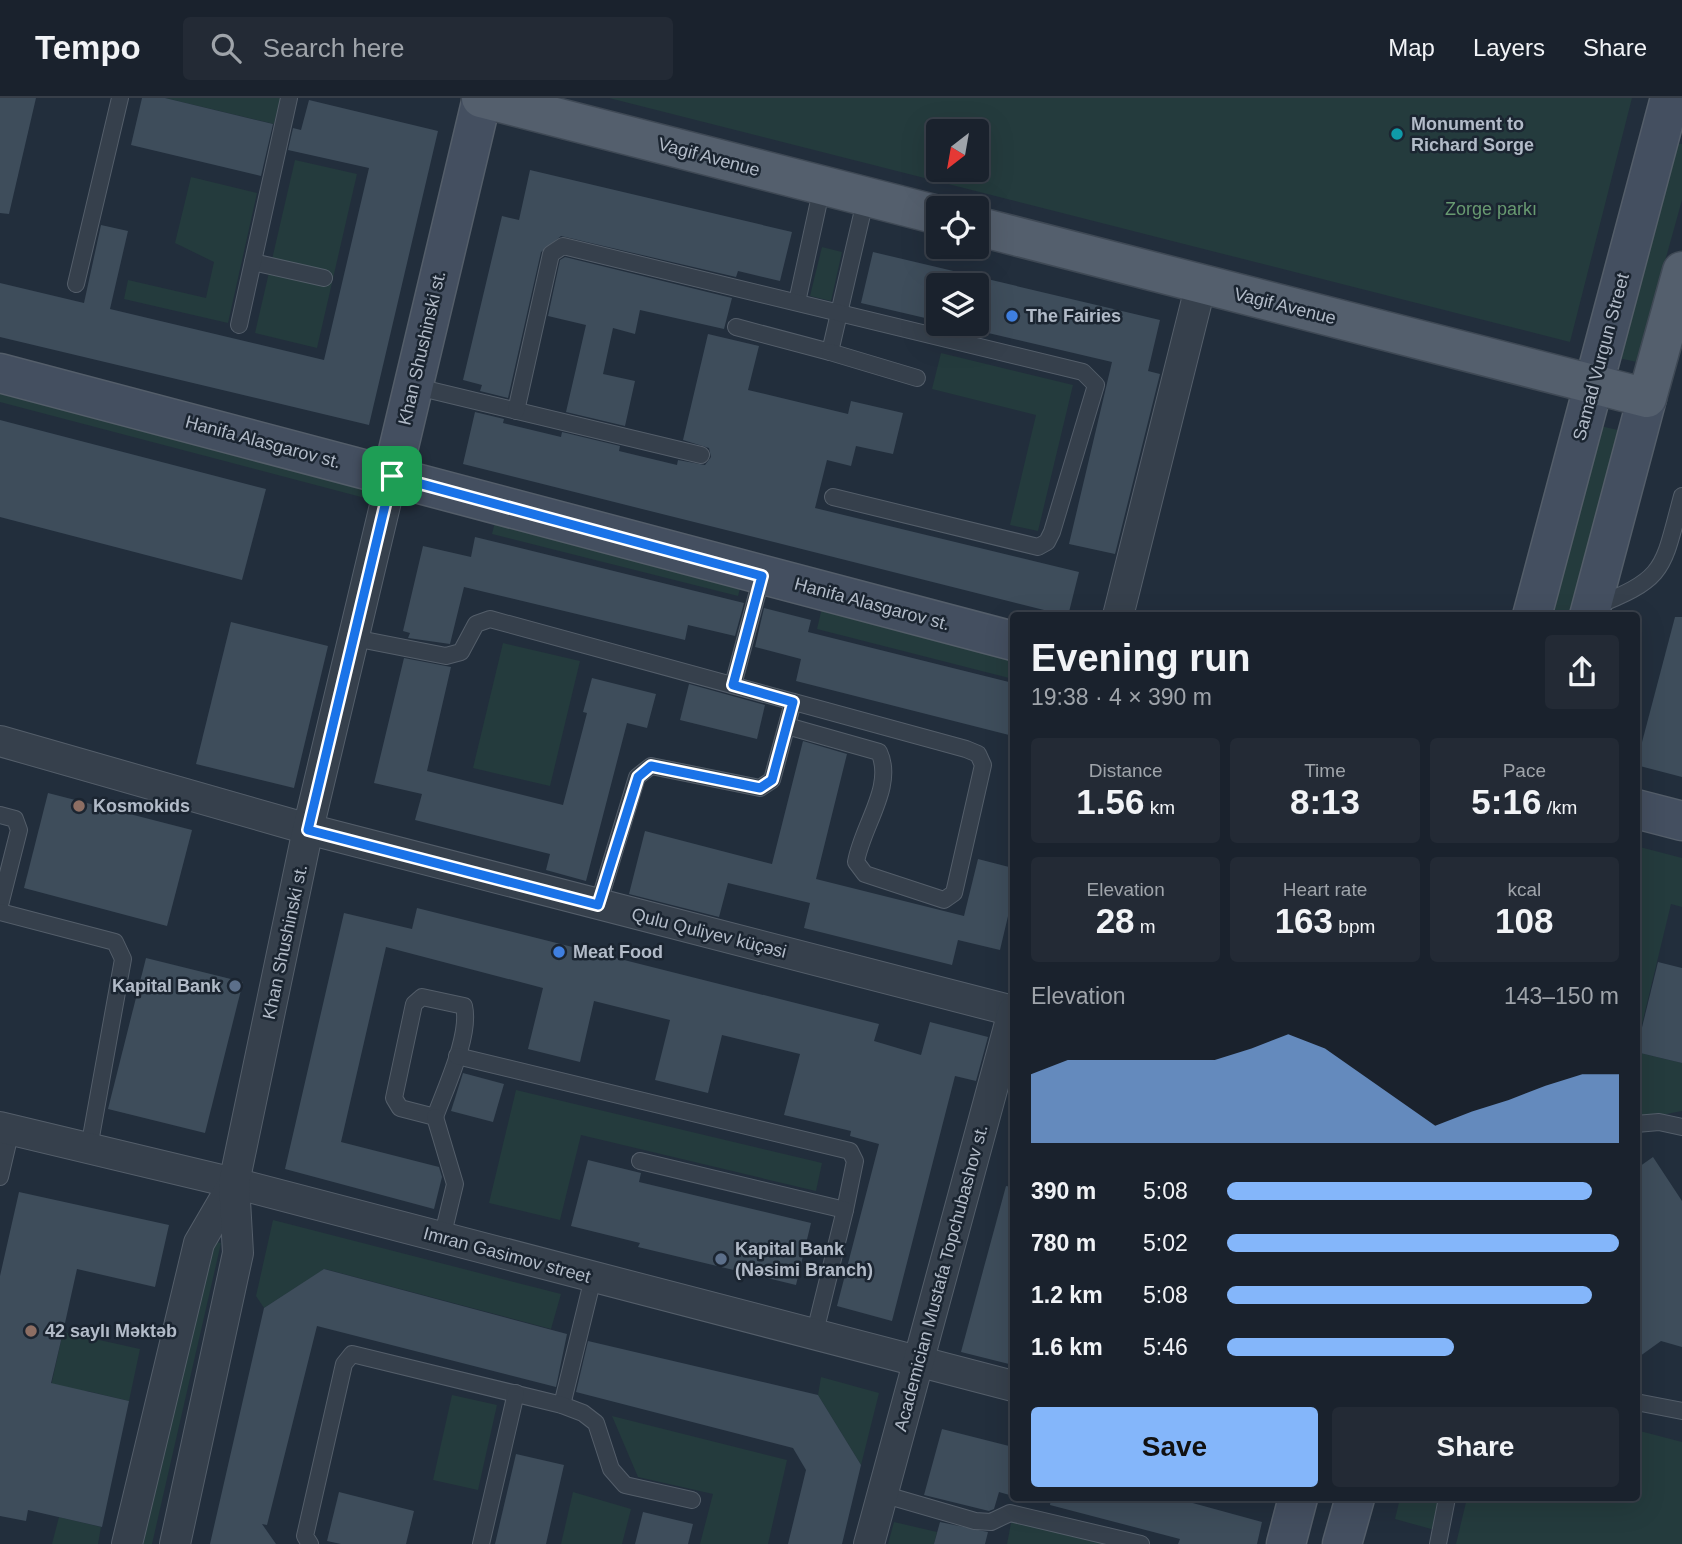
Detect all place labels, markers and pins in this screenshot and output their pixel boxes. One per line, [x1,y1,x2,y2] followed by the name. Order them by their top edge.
[1411,114,1534,155] place label: Monument to Richard Sorge
[1389,126,1405,142] marker: Monument to Richard Sorge
[1026,306,1121,326] place label: The Fairies
[1004,308,1020,324] marker: The Fairies
[362,446,422,506] pin
[93,796,190,816] place label: Kosmokids
[71,798,87,814] marker: Kosmokids
[573,942,663,962] place label: Meat Food
[551,944,567,960] marker: Meat Food
[112,976,222,996] place label: Kapital Bank
[227,978,243,994] marker: Kapital Bank
[735,1239,873,1280] place label: Kapital Bank (Nəsimi Branch)
[713,1251,729,1267] marker: Kapital Bank (Nəsimi Branch)
[45,1321,177,1341] place label: 42 saylı Məktəb
[23,1323,39,1339] marker: 42 saylı Məktəb

